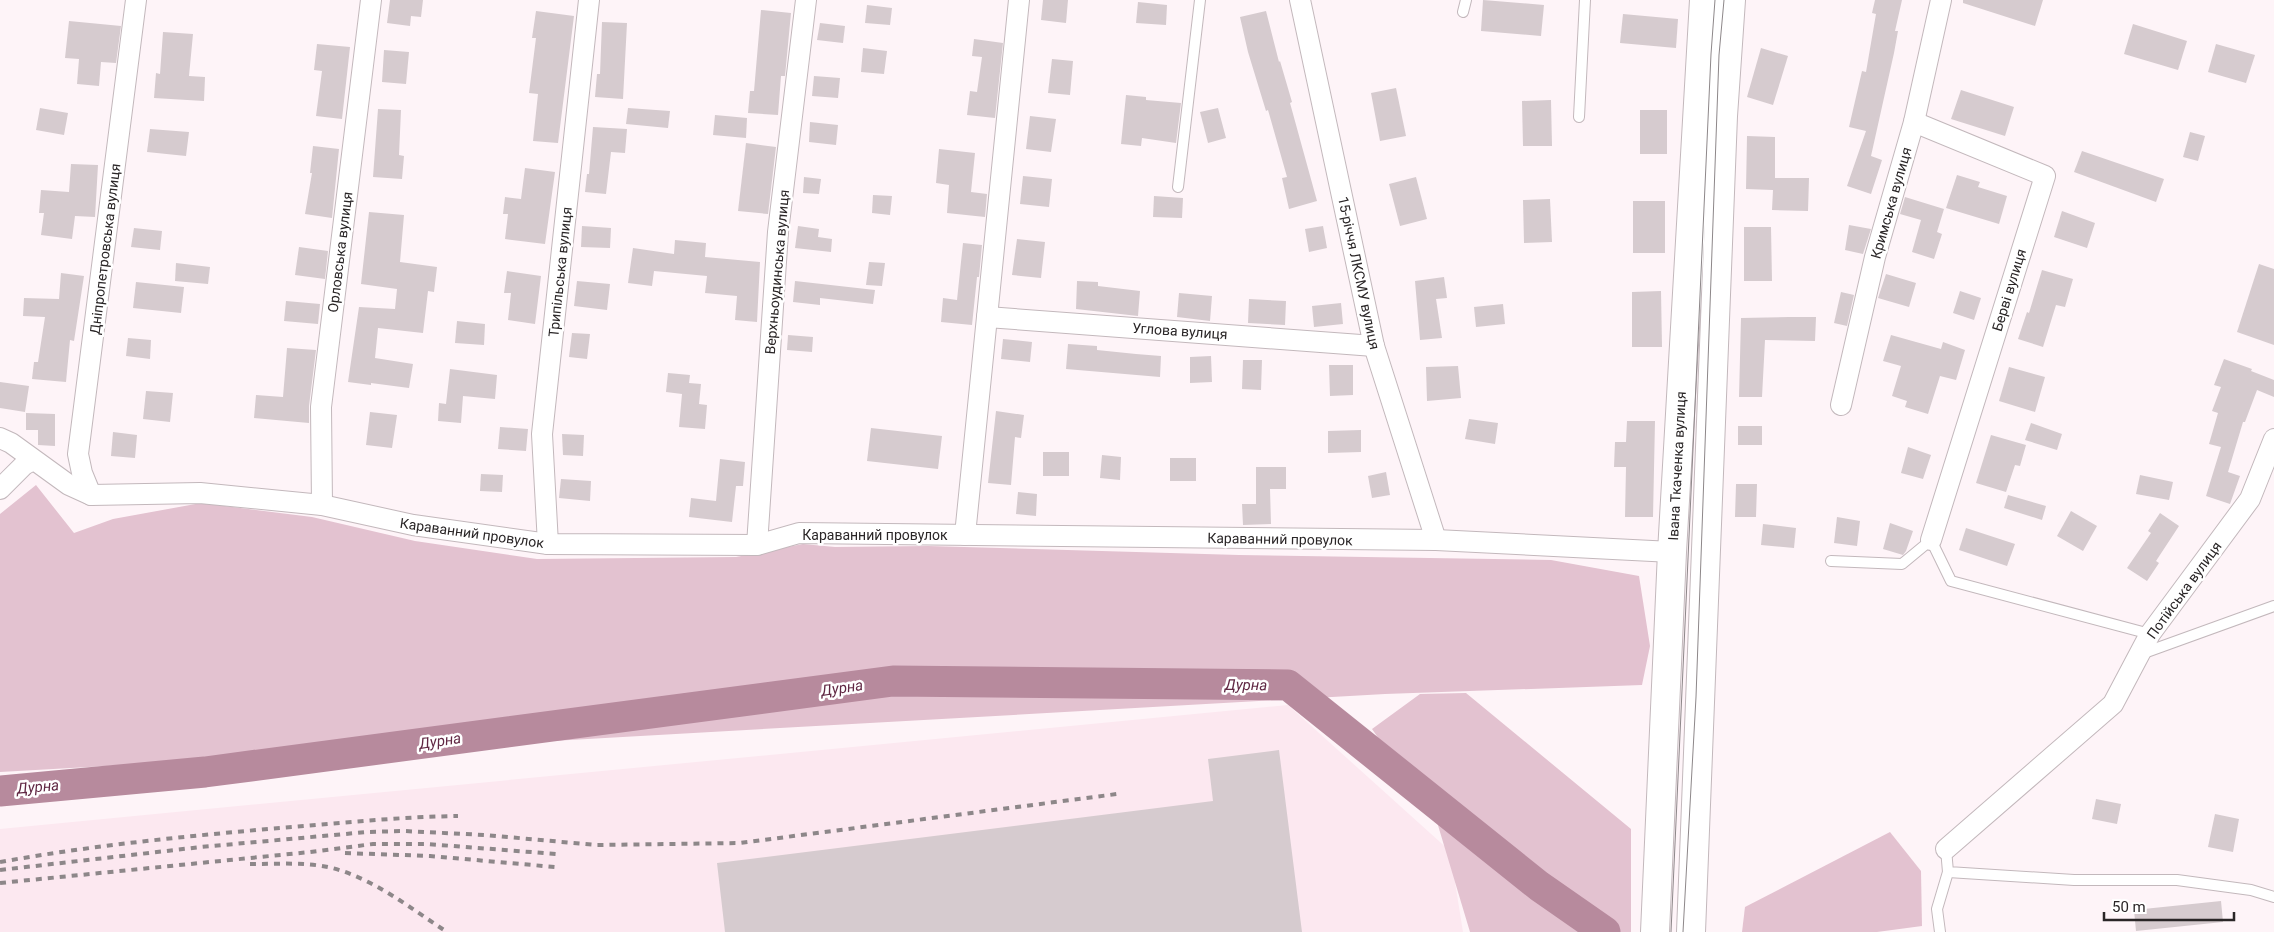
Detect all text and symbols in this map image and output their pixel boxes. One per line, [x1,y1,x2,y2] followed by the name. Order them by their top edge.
[1867,145,1915,261] street label: Кримська вулиця
[87,163,123,335] street label: Дніпропетровська вулиця
[762,189,792,355] street label: Верхньоудинська вулиця
[325,191,355,313] street label: Орловська вулиця
[1335,195,1383,351] street label: 15-річчя ЛКСМУ вулиця
[545,206,575,338] street label: Трипільська вулиця
[1989,247,2029,333] street label: Берві вулиця
[1132,320,1228,342] street label: Углова вулиця
[1665,391,1689,541] street label: Івана Ткаченка вулиця
[399,515,545,551] street label: Караванний провулок
[802,527,948,543] street label: Караванний провулок
[1207,530,1353,548] street label: Караванний провулок
[2143,538,2225,642] street label: Потійська вулиця
[819,676,864,700] water label: Дурна
[1224,676,1267,694] water label: Дурна
[417,729,462,753] water label: Дурна
[15,776,60,798] water label: Дурна
[2104,890,2234,922] scale bar
[2112,898,2146,916] text: 50 m

